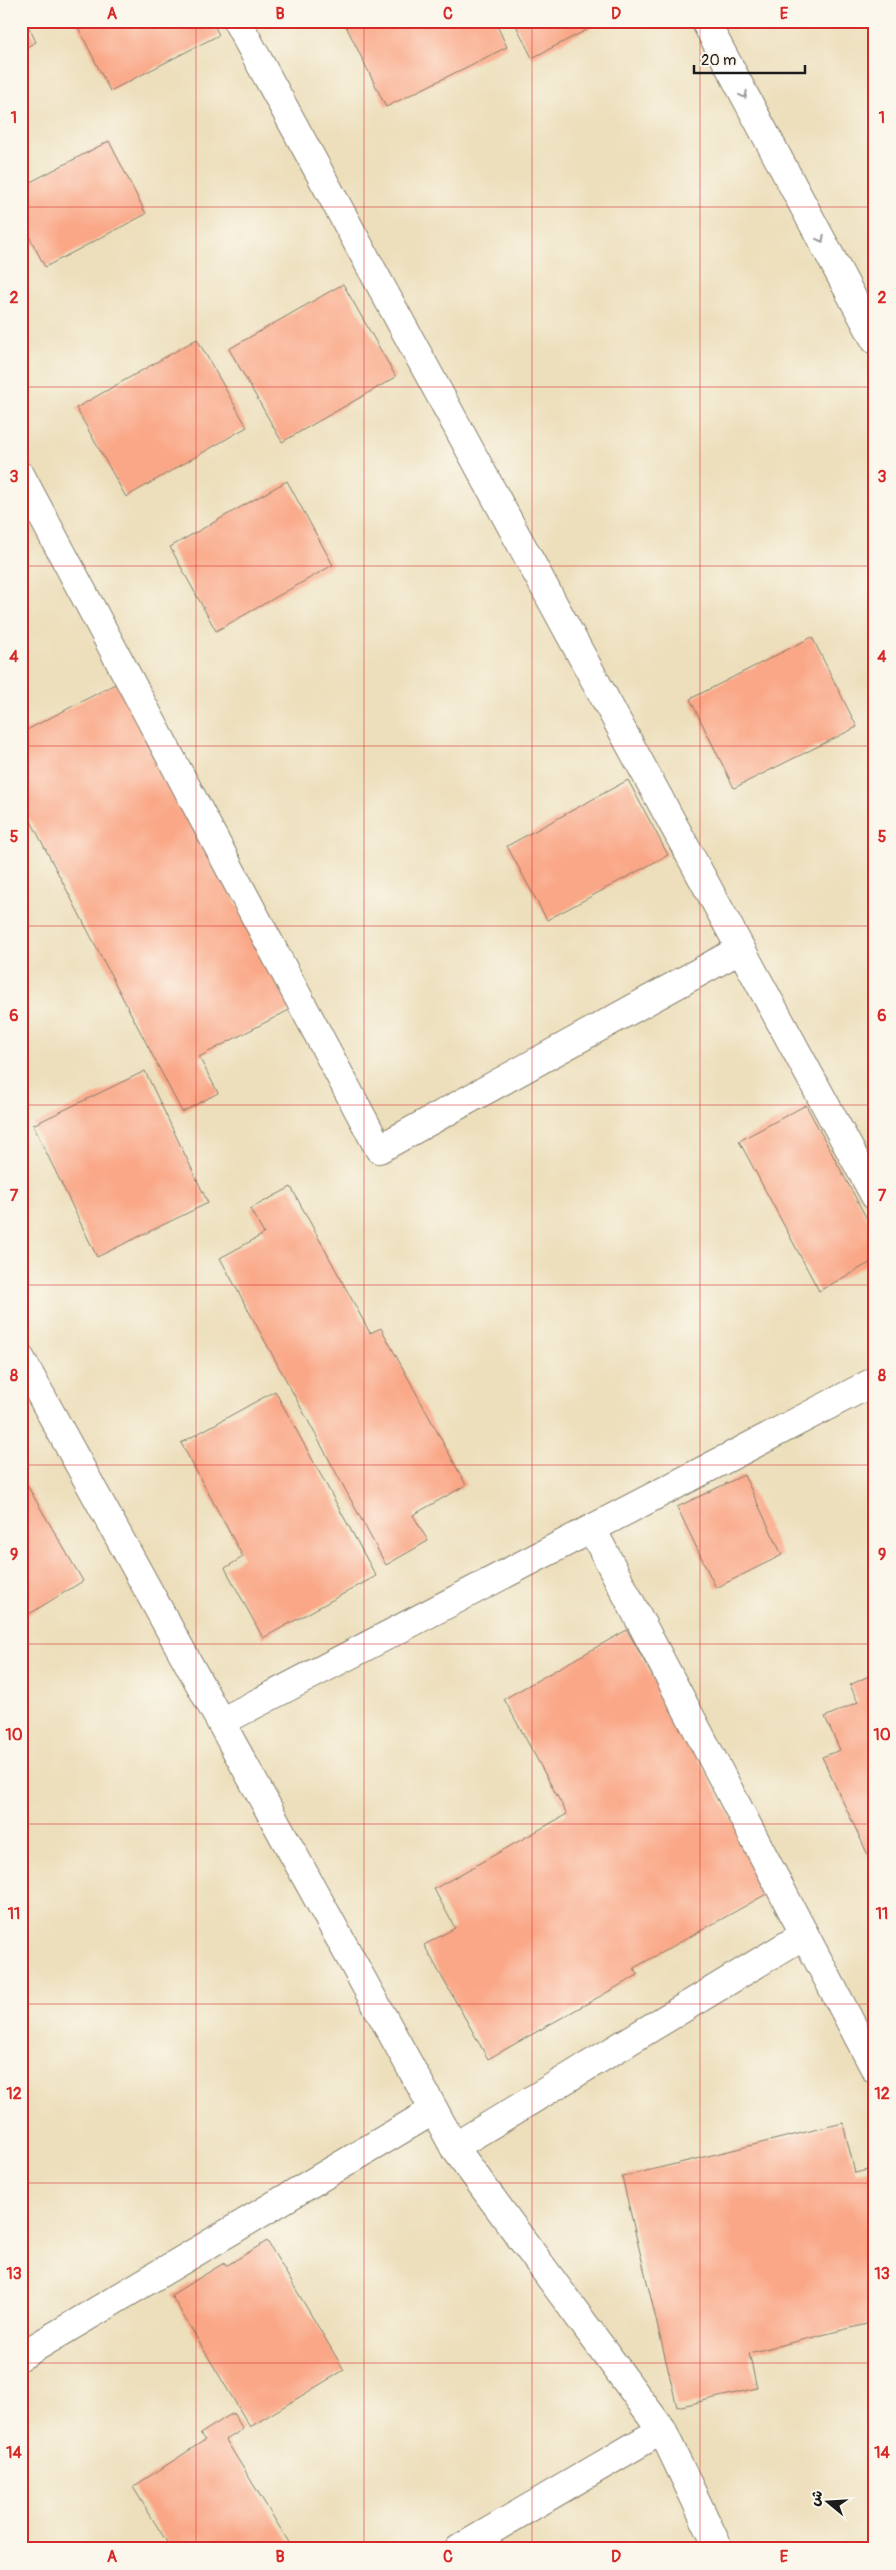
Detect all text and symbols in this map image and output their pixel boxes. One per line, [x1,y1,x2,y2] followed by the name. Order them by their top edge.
[107,4,118,24] text: A
[275,4,285,24] text: B
[443,4,453,24] text: C
[611,4,621,24] text: D
[780,4,789,24] text: E
[694,42,805,74] scale bar
[701,51,736,70] text: 20 m
[738,90,748,99] one-way arrow
[11,108,17,128] text: 1
[879,108,885,128] text: 1
[814,233,824,242] one-way arrow
[10,288,19,308] text: 2
[878,288,887,308] text: 2
[10,467,19,487] text: 3
[878,467,887,487] text: 3
[9,647,19,667] text: 4
[877,647,887,667] text: 4
[10,827,19,847] text: 5
[878,827,887,847] text: 5
[9,1006,19,1026] text: 6
[877,1006,887,1026] text: 6
[10,1186,19,1206] text: 7
[878,1186,887,1206] text: 7
[10,1366,18,1386] text: 8
[878,1366,886,1386] text: 8
[10,1545,18,1565] text: 9
[878,1545,886,1565] text: 9
[5,1725,23,1745] text: 10
[873,1725,891,1745] text: 10
[8,1904,20,1924] text: 11
[876,1904,888,1924] text: 11
[6,2084,22,2104] text: 12
[874,2084,890,2104] text: 12
[6,2264,22,2284] text: 13
[874,2264,890,2284] text: 13
[6,2443,22,2463] text: 14
[874,2443,890,2463] text: 14
[804,2478,854,2528] north arrow
[806,2488,827,2508] text: ش
[107,2547,118,2567] text: A
[275,2547,285,2567] text: B
[443,2547,453,2567] text: C
[611,2547,621,2567] text: D
[780,2547,789,2567] text: E

